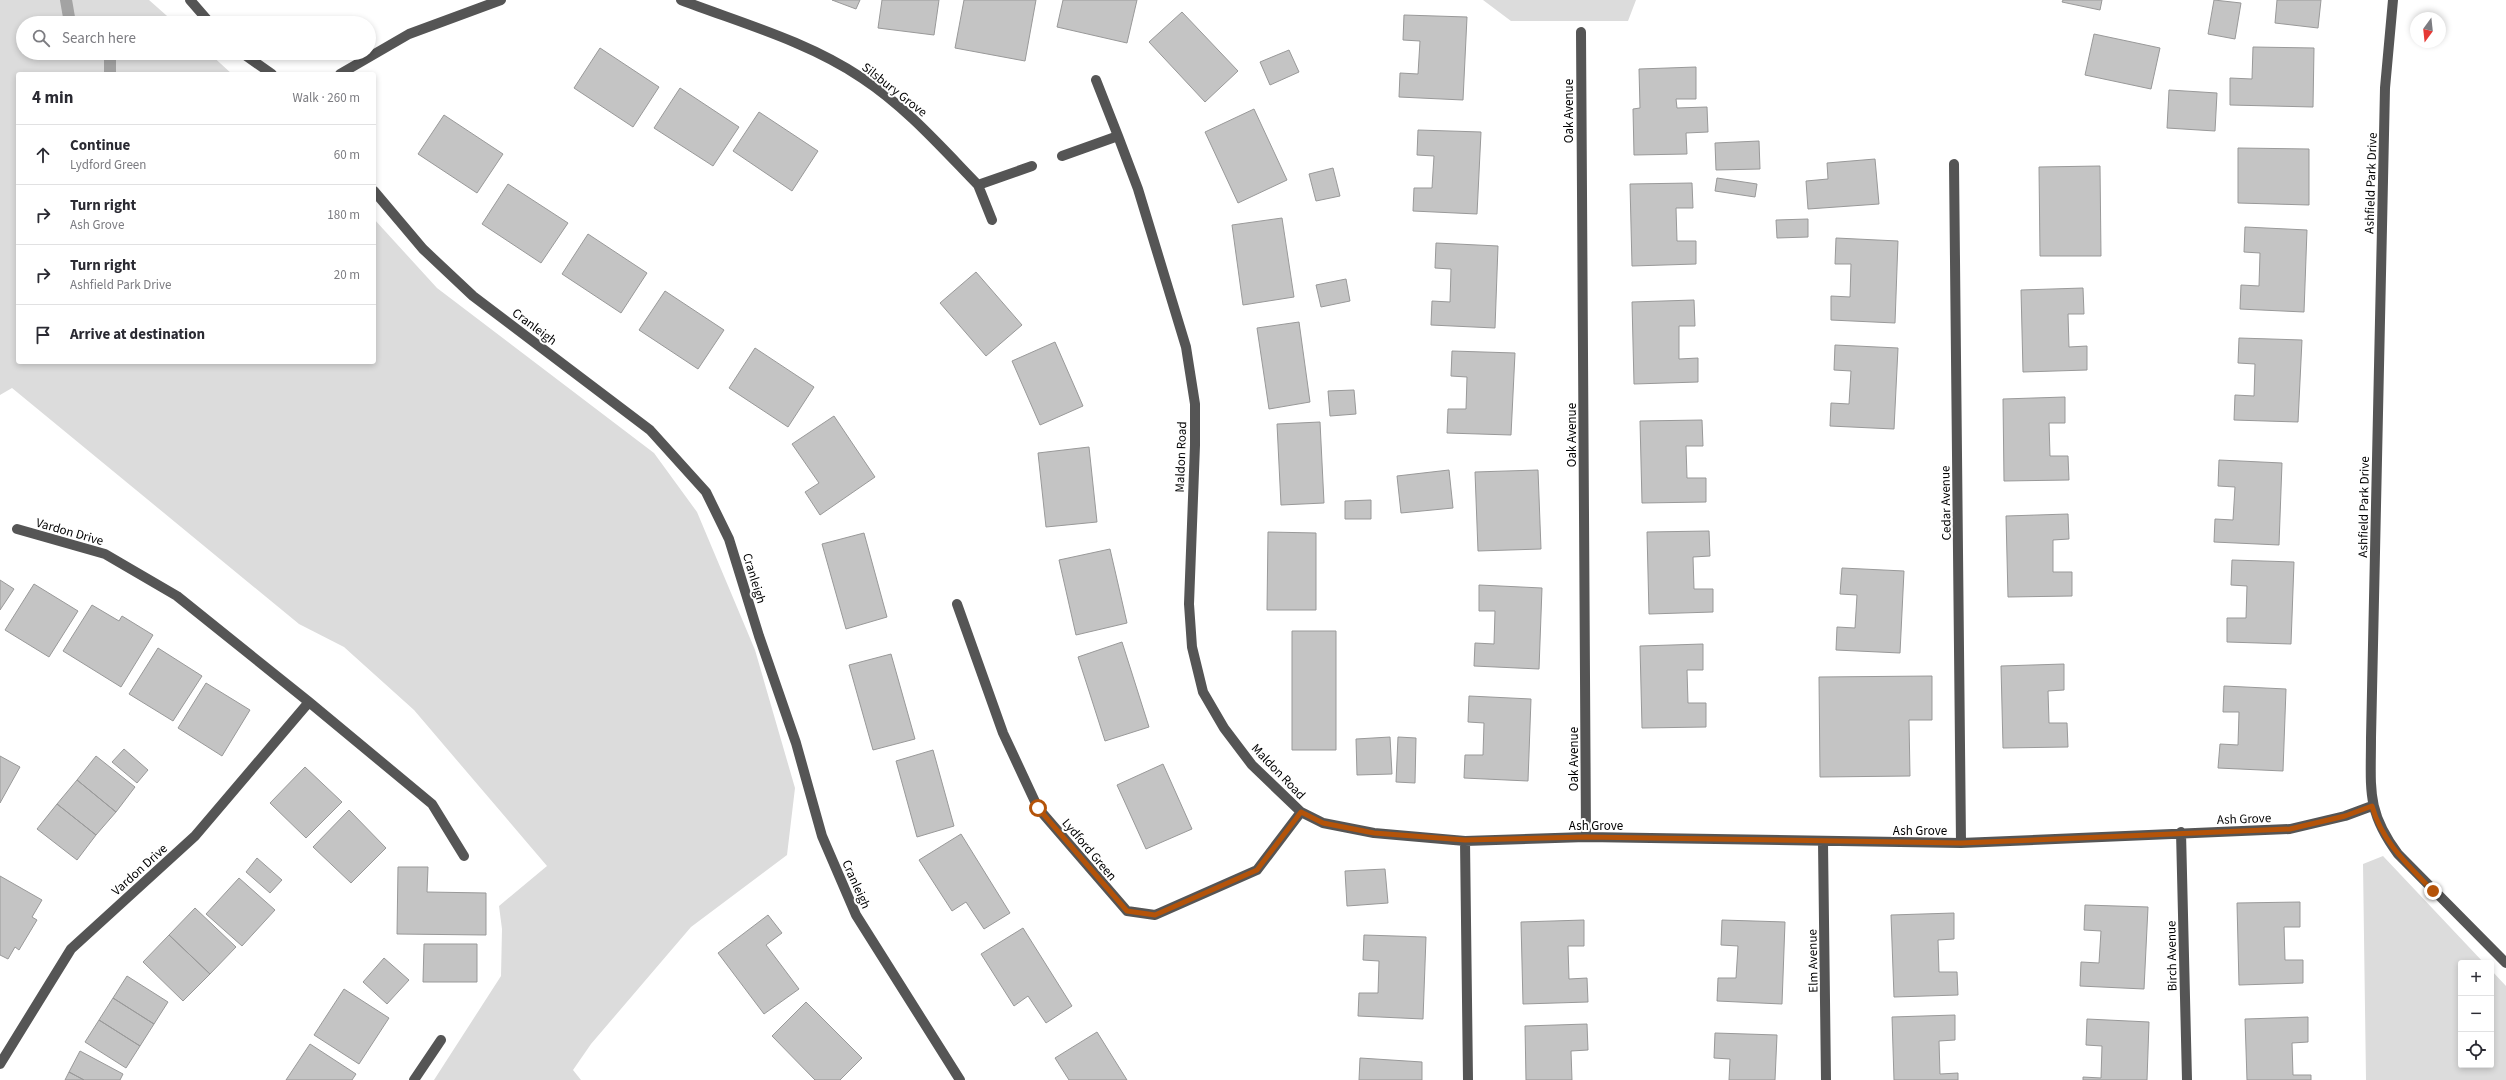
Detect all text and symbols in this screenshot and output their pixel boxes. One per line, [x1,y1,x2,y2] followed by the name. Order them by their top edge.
[2410,12,2446,48] north arrow
[16,16,376,60] search box
[30,27,52,49] icon: search
[62,28,136,49] text: Search here
[858,59,931,121] street label: Silsbury Grove
[1560,79,1578,143] street label: Oak Avenue
[32,86,73,110] text: 4 min
[292,89,360,107] text: Walk · 260 m
[2360,132,2382,234] street label: Ashfield Park Drive
[70,135,130,156] text: Continue
[32,144,54,166] icon: ahead
[334,146,360,164] text: 60 m
[70,156,146,174] text: Lydford Green
[70,195,136,216] text: Turn right
[32,204,54,226] icon: right
[327,206,360,224] text: 180 m
[70,216,124,234] text: Ash Grove
[70,255,136,276] text: Turn right
[32,264,54,286] icon: right
[334,266,360,284] text: 20 m
[70,276,172,294] text: Ashfield Park Drive
[508,304,561,350] street label: Cranleigh
[32,324,54,346] icon: arrive
[70,324,205,345] text: Arrive at destination
[1563,403,1581,467] street label: Oak Avenue
[1171,421,1191,493] street label: Maldon Road
[2354,456,2374,558] street label: Ashfield Park Drive
[1936,465,1956,541] street label: Cedar Avenue
[34,514,106,550] street label: Vardon Drive
[738,551,770,606] street label: Cranleigh
[1565,727,1583,791] street label: Oak Avenue
[1247,740,1309,804] street label: Maldon Road
[1029,799,1047,817] route start
[2217,809,2272,829] street label: Ash Grove
[1058,815,1121,885] street label: Lydford Green
[1569,817,1623,835] street label: Ash Grove
[1893,822,1947,840] street label: Ash Grove
[108,840,172,900] street label: Vardon Drive
[837,857,875,912] street label: Cranleigh
[2424,882,2442,900] route end
[2162,920,2182,992] street label: Birch Avenue
[1803,929,1823,993] street label: Elm Avenue
[2458,960,2494,1068] map controls
[2458,960,2494,996] button: +
[2458,996,2494,1032] button: −
[2458,1032,2494,1068] button: locate

